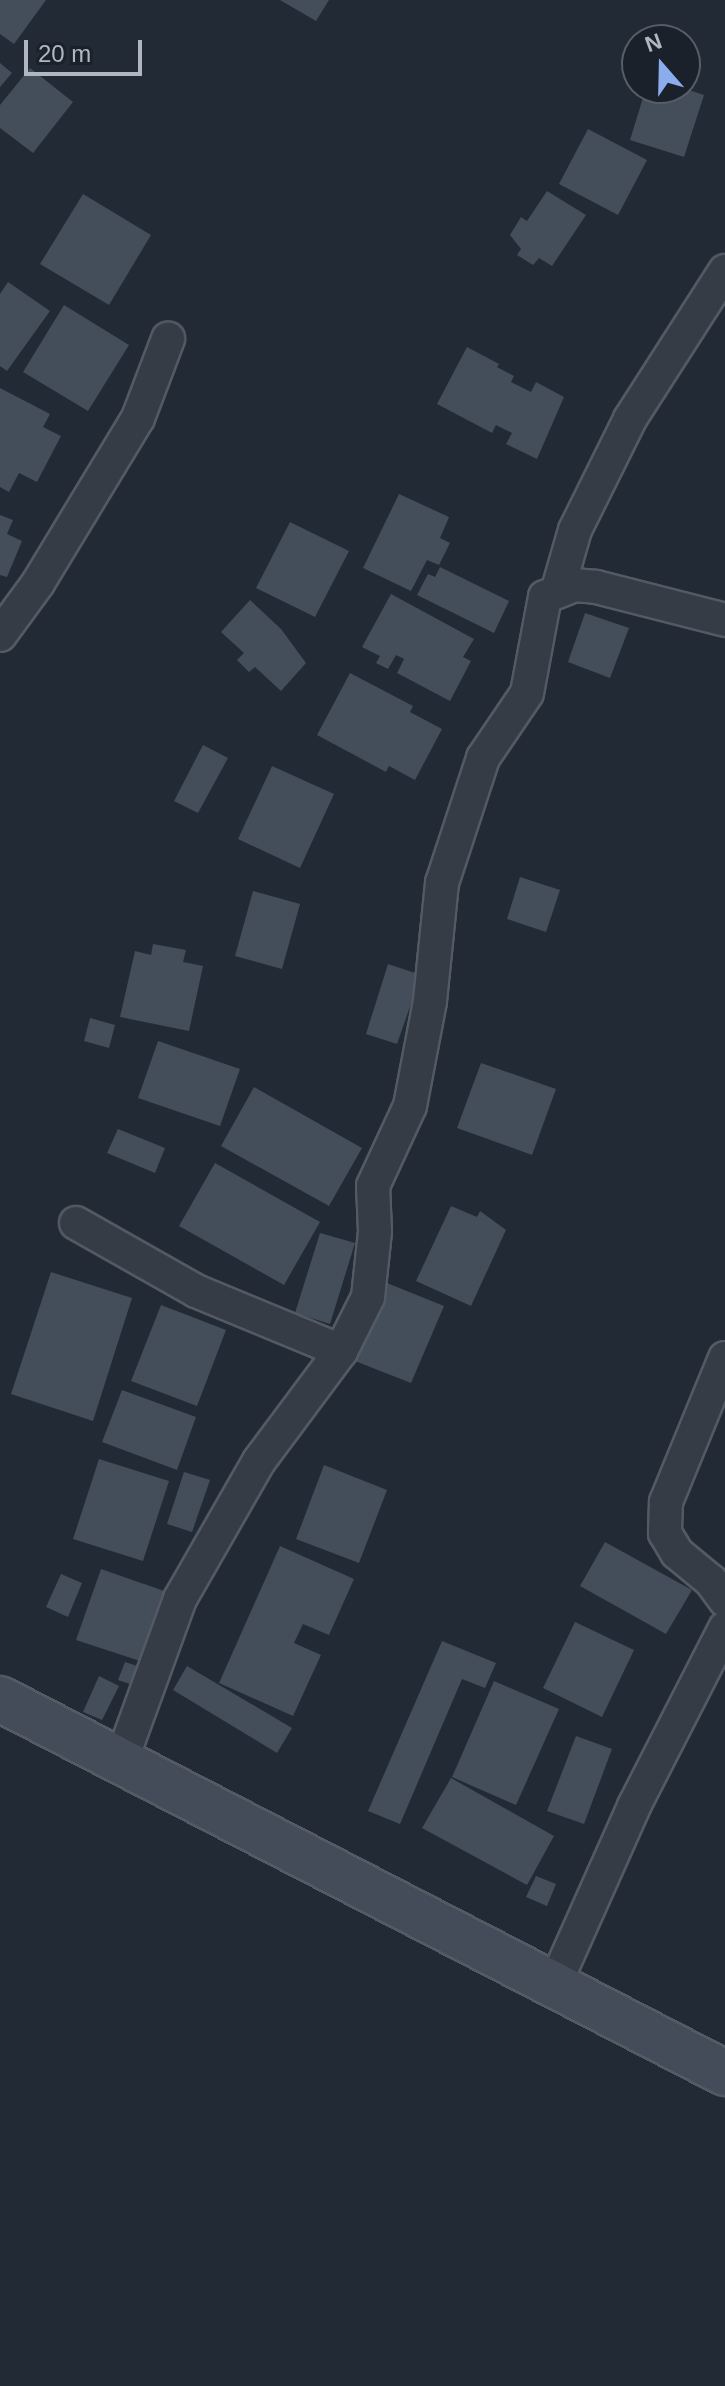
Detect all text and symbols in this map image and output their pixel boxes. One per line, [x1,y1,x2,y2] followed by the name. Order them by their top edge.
[28,24,146,74] scale bar
[621,24,701,104] north arrow
[642,28,665,57] text: N
[38,40,91,67] text: 20 m

